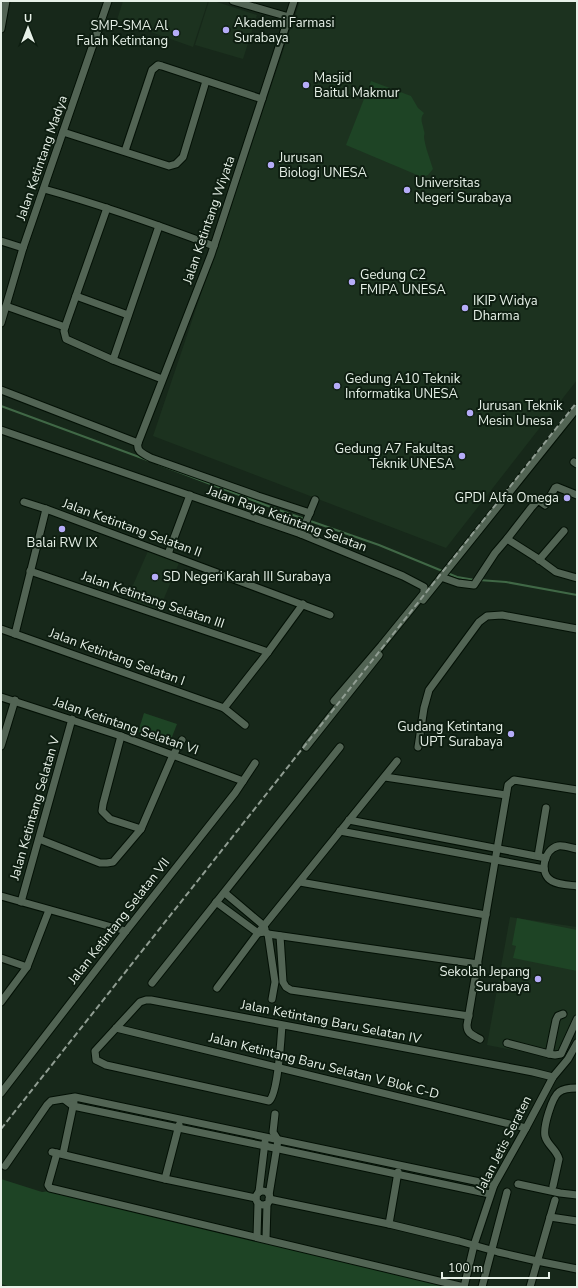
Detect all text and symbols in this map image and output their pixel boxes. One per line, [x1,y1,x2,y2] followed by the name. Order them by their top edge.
[8,8,48,48] north arrow
[24,11,32,26] text: U
[234,14,334,47] place label: Akademi Farmasi Surabaya
[77,17,168,50] place label: SMP-SMA Al Falah Ketintang
[221,25,231,35] marker: Akademi Farmasi Surabaya
[171,28,181,38] marker: SMP-SMA Al Falah Ketintang
[314,69,400,102] place label: Masjid Baitul Makmur
[301,80,311,90] marker: Masjid Baitul Makmur
[12,93,72,224] street label: Jalan Ketintang Madya
[278,149,368,182] place label: Jurusan Biologi UNESA
[178,154,239,287] street label: Jalan Ketintang Wiyata
[266,160,276,170] marker: Jurusan Biologi UNESA
[415,174,512,207] place label: Universitas Negeri Surabaya
[402,185,412,195] marker: Universitas Negeri Surabaya
[360,266,446,299] place label: Gedung C2 FMIPA UNESA
[347,277,357,287] marker: Gedung C2 FMIPA UNESA
[473,292,538,325] place label: IKIP Widya Dharma
[460,303,470,313] marker: IKIP Widya Dharma
[345,370,461,403] place label: Gedung A10 Teknik Informatika UNESA
[332,381,342,391] marker: Gedung A10 Teknik Informatika UNESA
[477,397,563,430] place label: Jurusan Teknik Mesin Unesa
[465,408,475,418] marker: Jurusan Teknik Mesin Unesa
[335,440,455,473] place label: Gedung A7 Fakultas Teknik UNESA
[457,451,467,461] marker: Gedung A7 Fakultas Teknik UNESA
[204,481,369,556] street label: Jalan Raya Ketintang Selatan
[455,489,559,507] place label: GPDI Alfa Omega
[562,493,572,503] marker: GPDI Alfa Omega
[59,494,204,562] street label: Jalan Ketintang Selatan II
[57,524,67,534] marker: Balai RW IX
[27,534,98,552] place label: Balai RW IX
[78,567,227,633] street label: Jalan Ketintang Selatan III
[163,568,331,586] place label: SD Negeri Karah III Surabaya
[150,572,160,582] marker: SD Negeri Karah III Surabaya
[46,624,187,690] street label: Jalan Ketintang Selatan I
[50,692,201,759] street label: Jalan Ketintang Selatan VI
[397,718,503,751] place label: Gudang Ketintang UPT Surabaya
[506,729,516,739] marker: Gudang Ketintang UPT Surabaya
[6,734,64,883] street label: Jalan Ketintang Selatan V
[63,854,174,989] street label: Jalan Ketintang Selatan VII
[439,963,530,996] place label: Sekolah Jepang Surabaya
[533,974,543,984] marker: Sekolah Jepang Surabaya
[238,995,423,1048] street label: Jalan Ketintang Baru Selatan IV
[206,1028,441,1103] street label: Jalan Ketintang Baru Selatan V Blok C-D
[471,1093,536,1196] street label: Jalan Jetis Seraten
[442,1254,549,1280] scale bar
[448,1260,483,1276] text: 100 m

